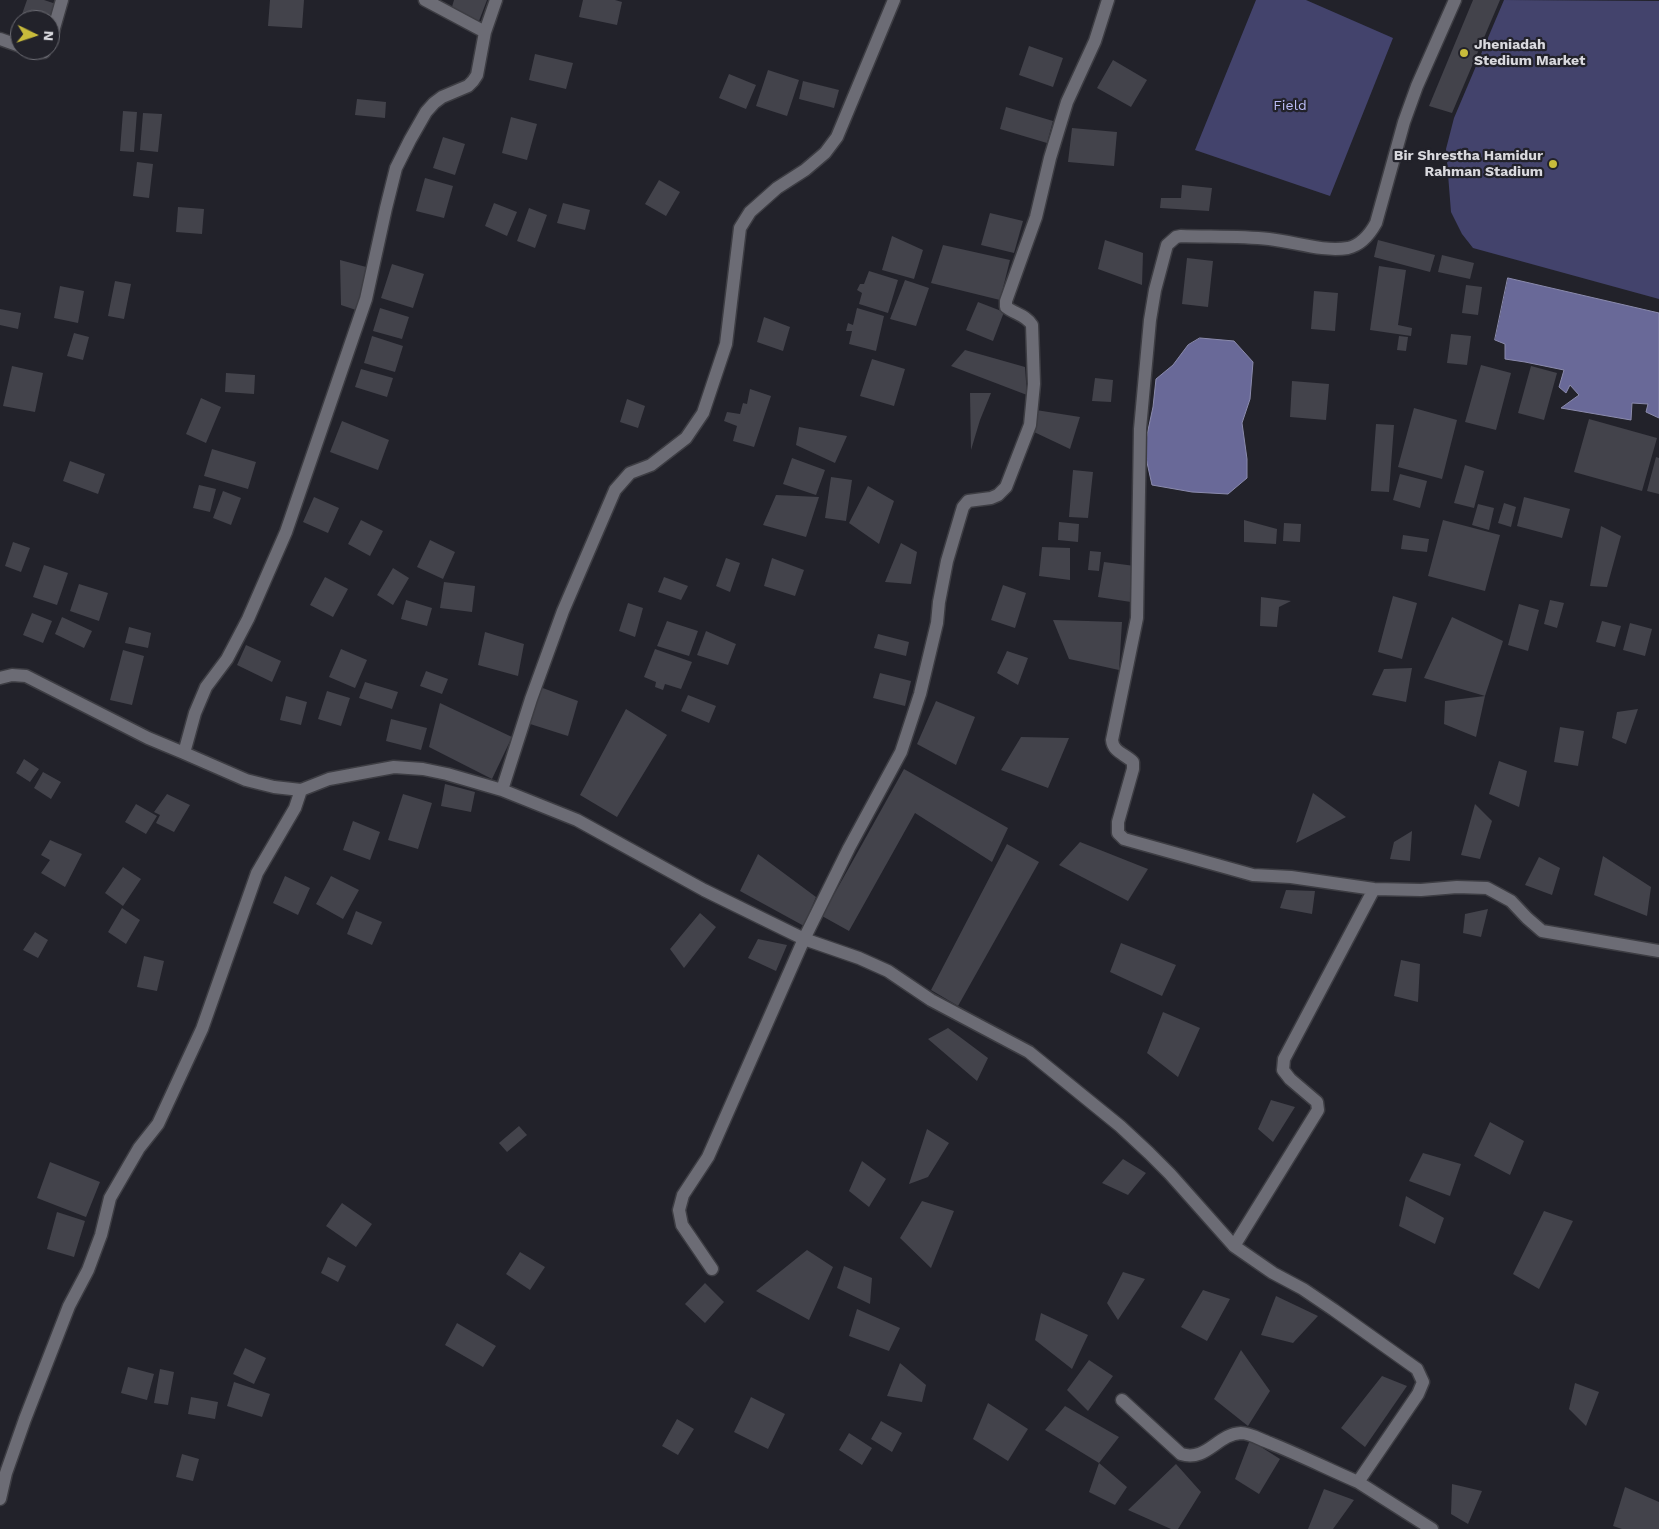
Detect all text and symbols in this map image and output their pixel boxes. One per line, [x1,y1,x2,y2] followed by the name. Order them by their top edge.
[10,10,60,60] north arrow
[41,30,57,42] text: N
[1474,37,1585,70] place label: Jheniadah Stedium Market
[1458,47,1470,59] marker: Jheniadah Stedium Market
[1273,98,1307,114] park label: Field
[1394,148,1543,180] place label: Bir Shrestha Hamidur Rahman Stadium
[1547,158,1559,170] marker: Bir Shrestha Hamidur Rahman Stadium

